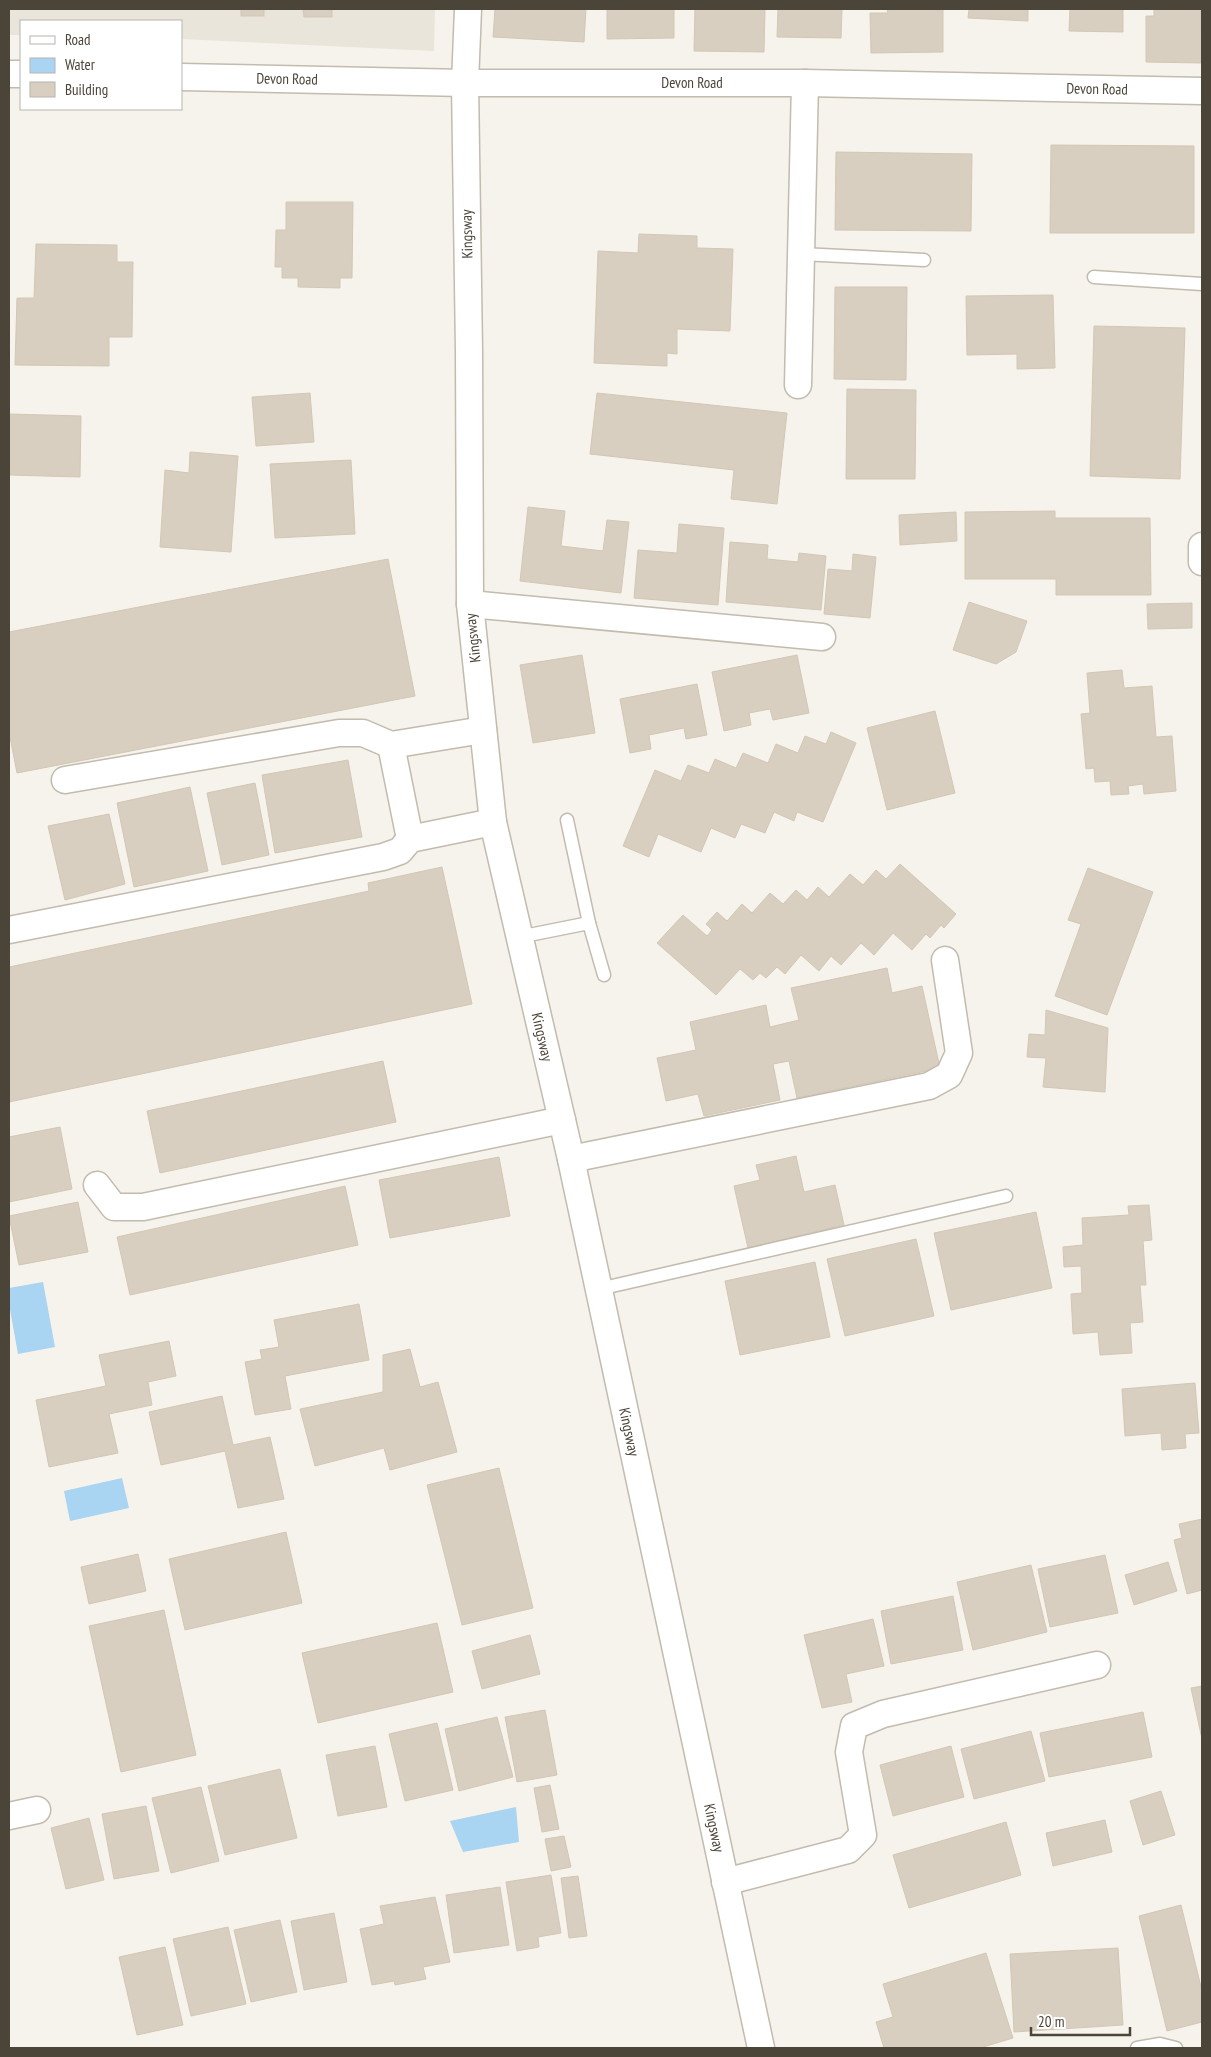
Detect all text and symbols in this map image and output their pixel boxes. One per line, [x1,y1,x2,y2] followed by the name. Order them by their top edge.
[20,20,182,110] legend
[65,30,91,49] text: Road
[65,55,96,74] text: Water
[256,68,318,89] street label: Devon Road
[661,73,723,92] street label: Devon Road
[1066,78,1128,99] street label: Devon Road
[65,80,108,99] text: Building
[457,209,476,259] street label: Kingsway
[460,612,485,664] street label: Kingsway
[528,1011,557,1063] street label: Kingsway
[615,1406,644,1458] street label: Kingsway
[700,1802,729,1854] street label: Kingsway
[1031,2004,1130,2036] scale bar
[1038,2012,1064,2031] text: 20 m

